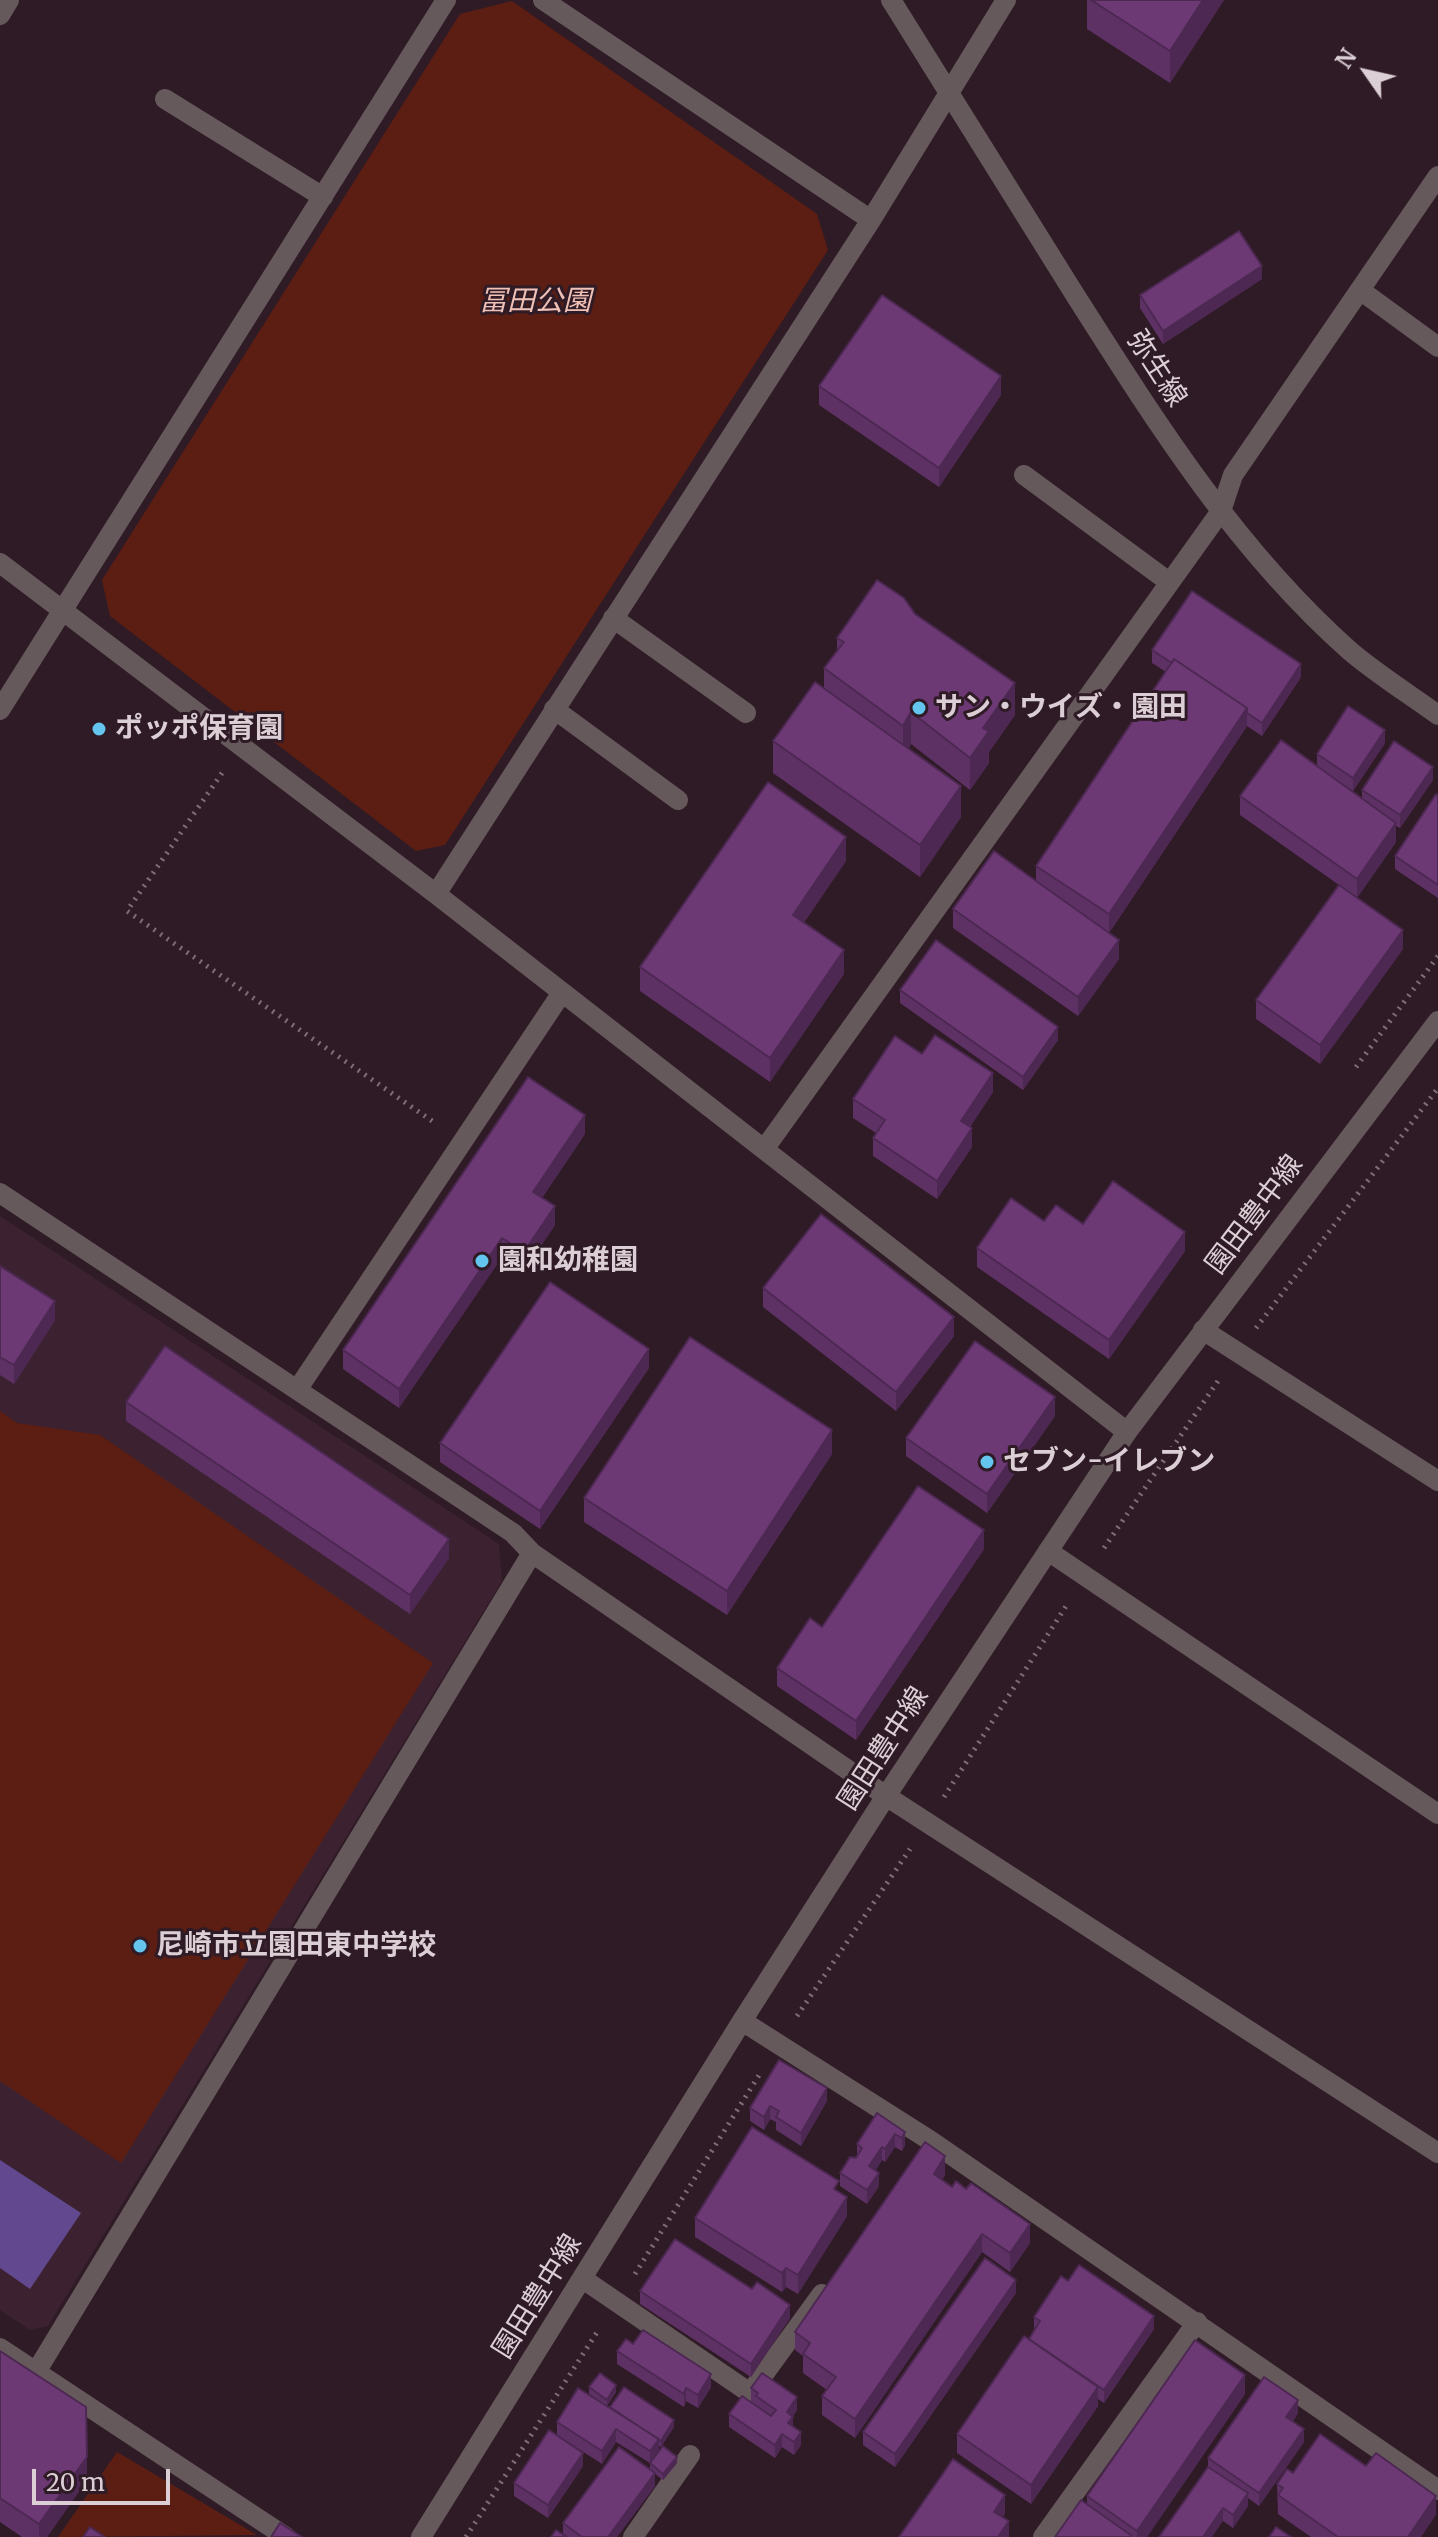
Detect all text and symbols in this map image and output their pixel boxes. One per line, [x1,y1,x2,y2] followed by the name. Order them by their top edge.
[1326,32,1406,112] north arrow
[1330,44,1363,74] text: N
[479,285,591,319] park label: 冨田公園
[1119,325,1193,413] street label: 弥生線
[935,691,1187,725] place label: サン・ウイズ・園田
[910,699,928,717] marker: サン・ウイズ・園田
[115,712,283,746] place label: ポッポ保育園
[90,720,108,738] marker: ポッポ保育園
[1199,1149,1311,1281] street label: 園田豊中線
[498,1244,638,1278] place label: 園和幼稚園
[473,1252,491,1270] marker: 園和幼稚園
[1003,1445,1215,1479] place label: セブン-イレブン
[978,1453,996,1471] marker: セブン-イレブン
[832,1681,936,1817] street label: 園田豊中線
[156,1929,436,1963] place label: 尼崎市立園田東中学校
[131,1937,149,1955] marker: 尼崎市立園田東中学校
[487,2229,589,2365] street label: 園田豊中線
[36,2453,174,2503] scale bar
[46,2467,105,2498] text: 20 m

